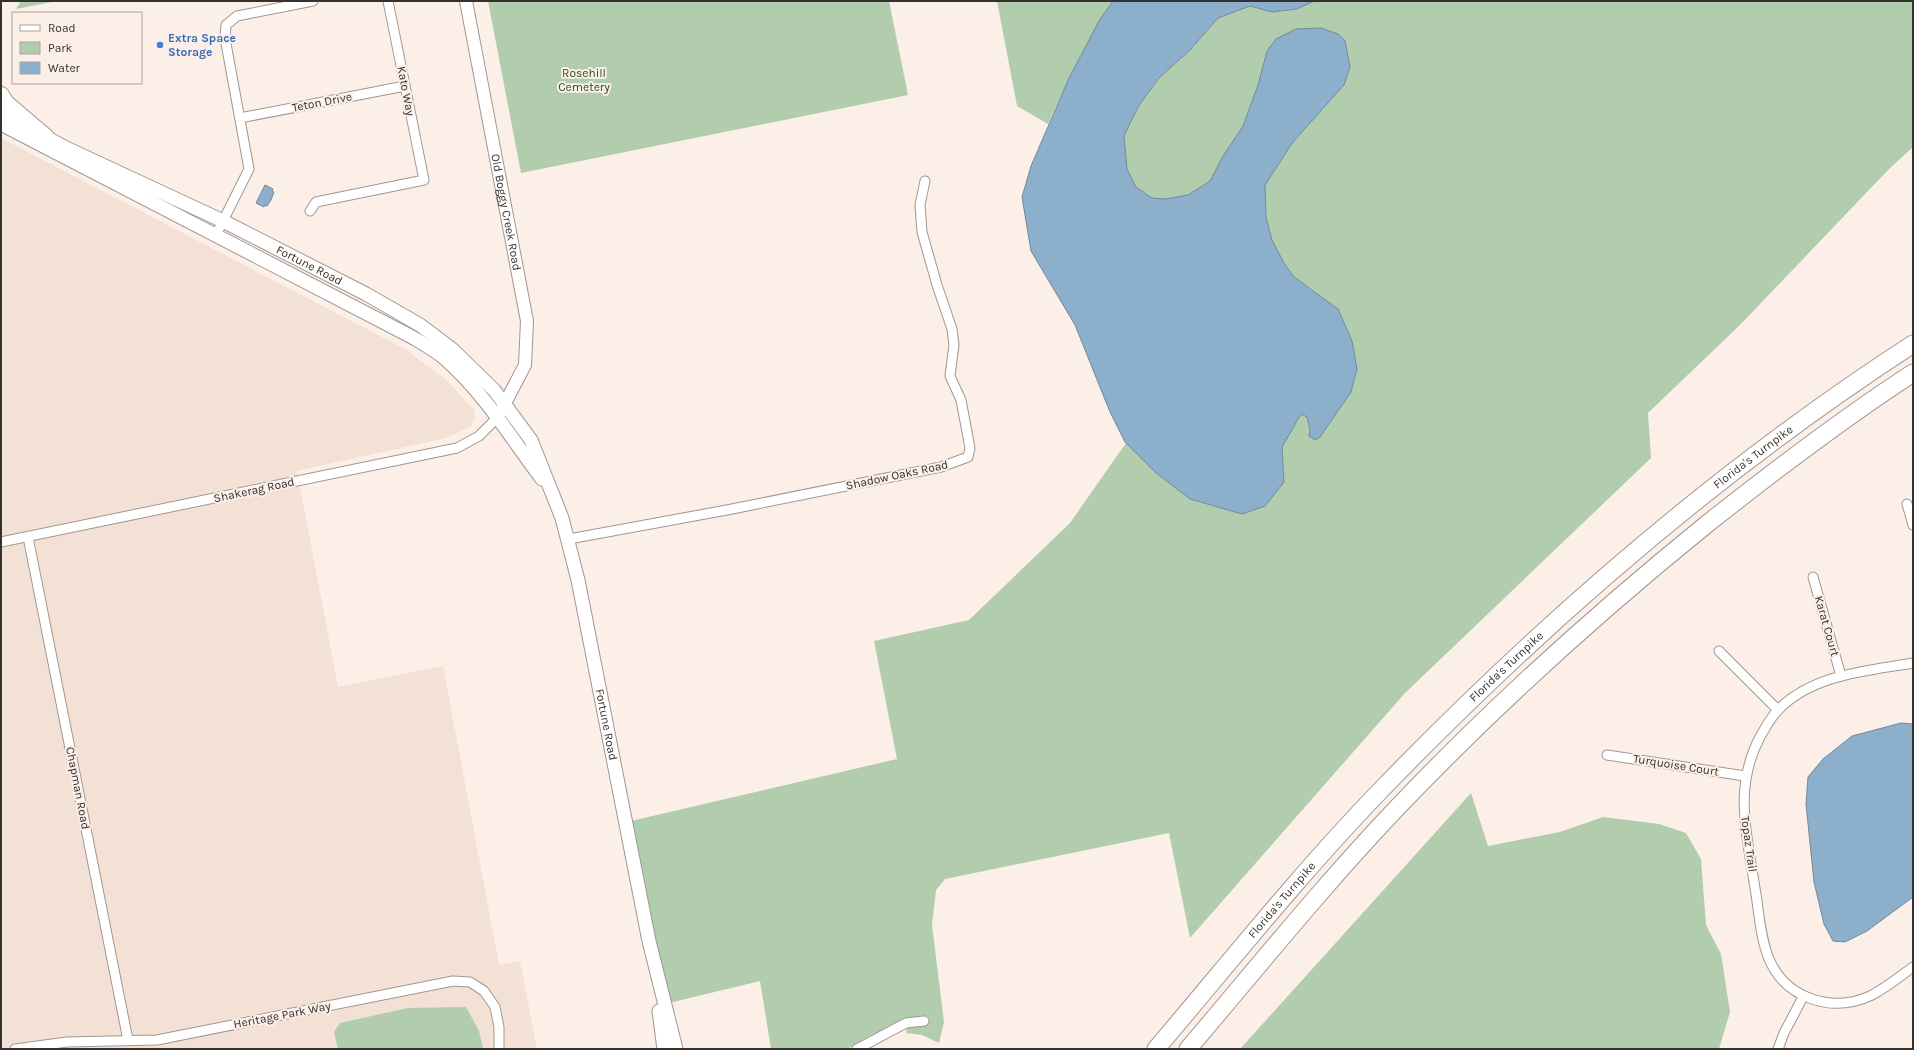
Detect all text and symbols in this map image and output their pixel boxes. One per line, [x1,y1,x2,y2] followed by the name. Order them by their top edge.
[12,12,142,84] legend
[48,21,76,35] text: Road
[168,31,236,59] place label: Extra Space Storage
[155,40,165,50] marker: Extra Space Storage
[48,41,73,55] text: Park
[48,61,81,75] text: Water
[394,65,418,117] street label: Kato Way
[558,66,610,94] park label: Rosehill Cemetery
[291,89,353,115] street label: Teton Drive
[488,153,524,272] street label: Old Boggy Creek Road
[274,242,345,288] street label: Fortune Road
[1710,422,1796,492] street label: Florida's Turnpike
[845,457,949,493] street label: Shadow Oaks Road
[212,475,296,505] street label: Shakerag Road
[1812,594,1842,658] street label: Karat Court
[1466,628,1546,705] street label: Florida's Turnpike
[593,688,620,762] street label: Fortune Road
[63,746,93,830] street label: Chapman Road
[1632,751,1720,779] street label: Turquoise Court
[1738,815,1760,873] street label: Topaz Trail
[1245,859,1318,941] street label: Florida's Turnpike
[232,999,332,1031] street label: Heritage Park Way

